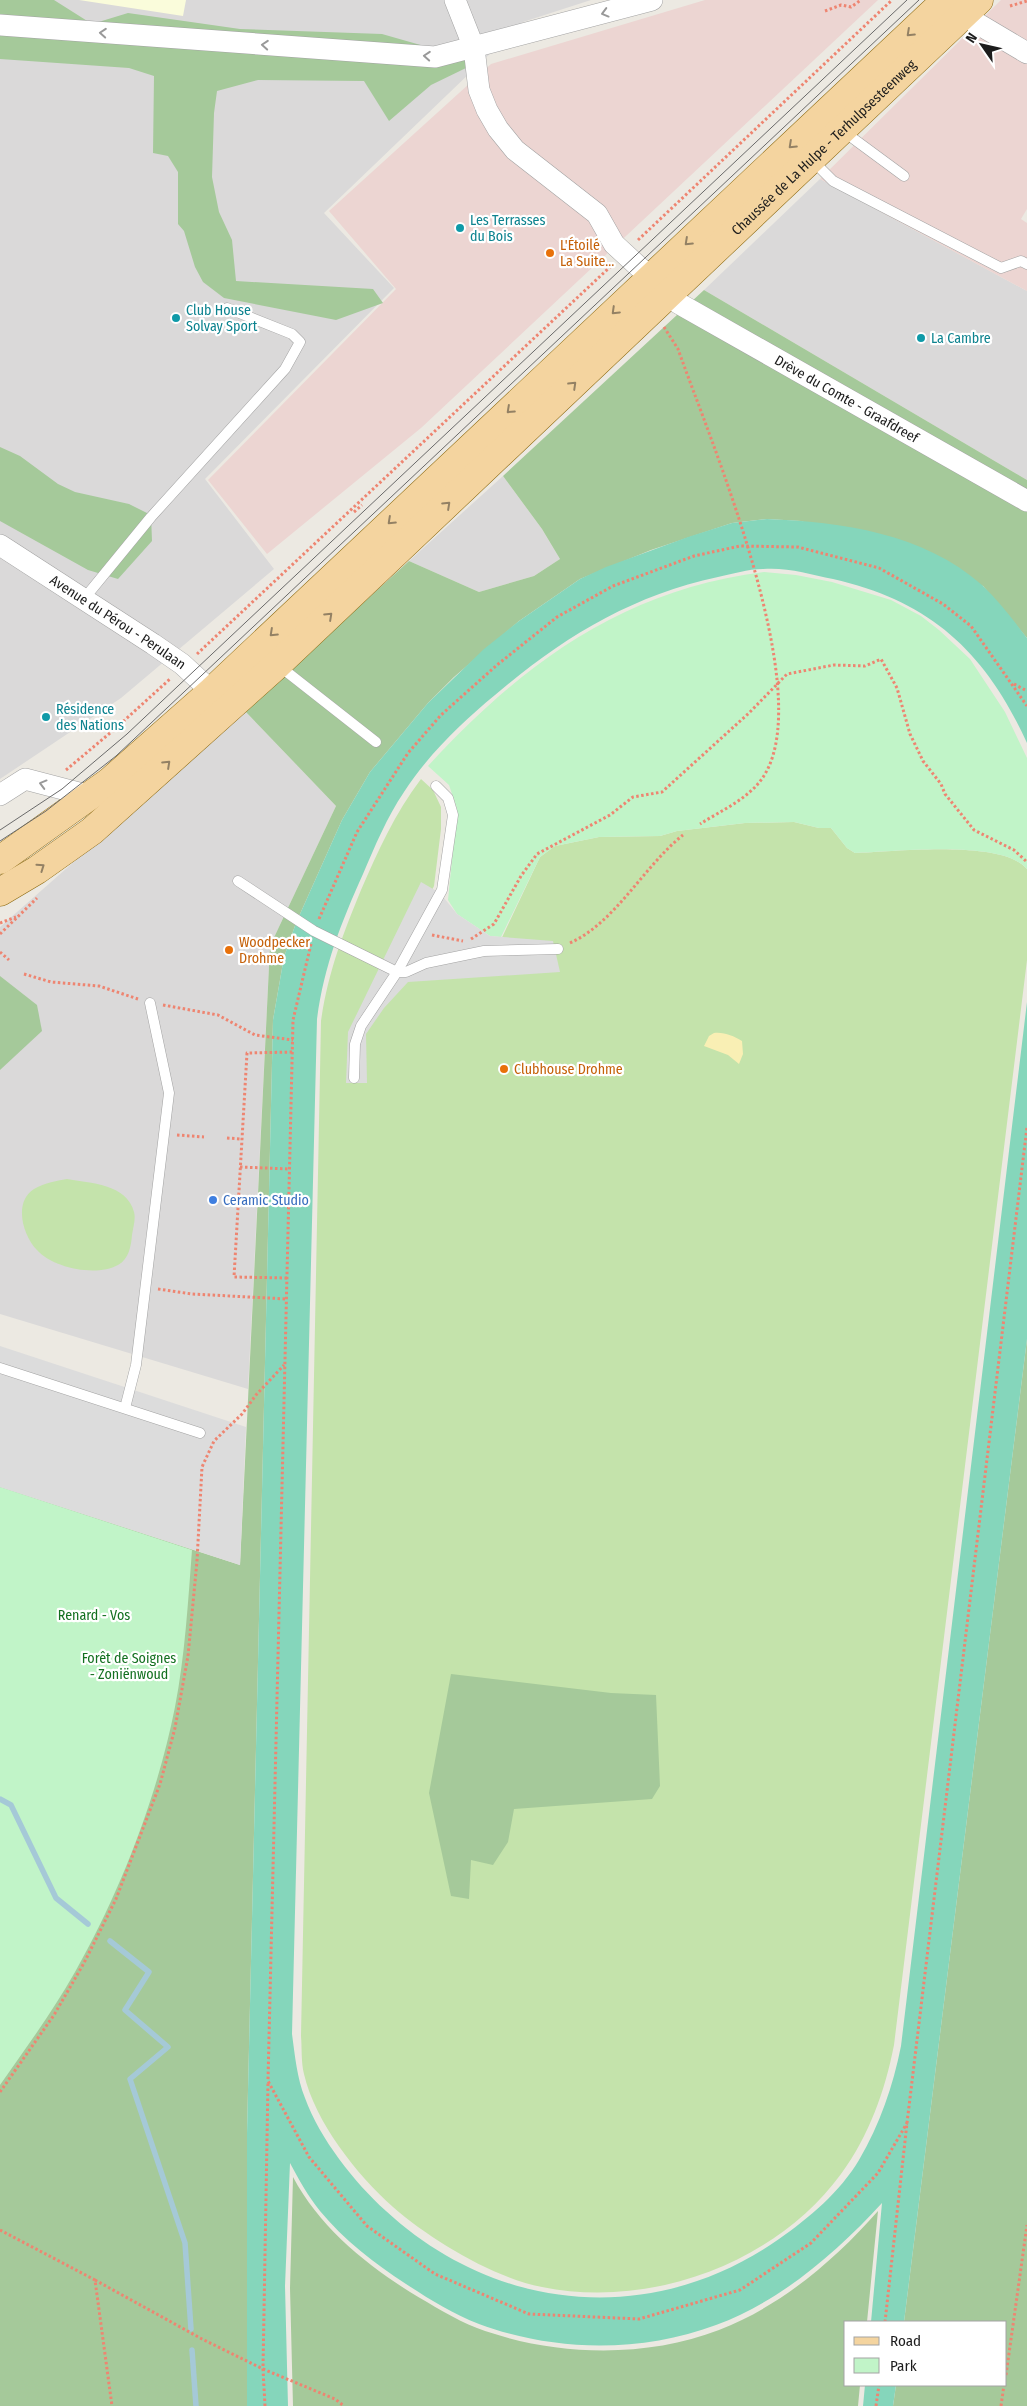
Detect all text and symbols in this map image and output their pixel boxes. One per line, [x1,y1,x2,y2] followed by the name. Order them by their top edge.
[601,7,609,17] one-way arrow
[957,20,1007,70] north arrow
[907,27,916,36] one-way arrow
[98,28,106,39] one-way arrow
[962,30,981,46] text: N
[260,40,268,51] one-way arrow
[422,51,430,62] one-way arrow
[728,56,920,239] street label: Chaussée de La Hulpe - Terhulpsesteenweg
[788,139,797,148] one-way arrow
[470,212,546,245] place label: Les Terrasses du Bois
[454,222,466,234] marker: Les Terrasses du Bois
[560,236,614,270] place label: L'Étoilé La Suite...
[685,236,694,245] one-way arrow
[544,247,556,259] marker: L'Étoilé La Suite...
[186,302,258,335] place label: Club House Solvay Sport
[612,305,621,314] one-way arrow
[170,312,182,324] marker: Club House Solvay Sport
[931,330,991,347] place label: La Cambre
[915,332,927,344] marker: La Cambre
[772,352,923,448] street label: Drève du Comte - Graafdreef
[567,382,576,391] one-way arrow
[506,404,515,413] one-way arrow
[441,502,450,511] one-way arrow
[388,515,397,524] one-way arrow
[47,572,189,673] street label: Avenue du Pérou - Perulaan
[323,613,332,622] one-way arrow
[270,627,279,636] one-way arrow
[56,701,124,734] place label: Résidence des Nations
[40,711,52,723] marker: Résidence des Nations
[162,761,171,770] one-way arrow
[40,779,48,789] one-way arrow
[36,864,45,873] one-way arrow
[239,934,310,967] place label: Woodpecker Drohme
[223,944,235,956] marker: Woodpecker Drohme
[514,1061,623,1078] place label: Clubhouse Drohme
[498,1063,510,1075] marker: Clubhouse Drohme
[223,1192,309,1209] place label: Ceramic Studio
[207,1194,219,1206] marker: Ceramic Studio
[58,1607,130,1624] park label: Renard - Vos
[82,1650,176,1683] park label: Forêt de Soignes - Zoniënwoud
[844,2321,1007,2386] legend
[890,2332,921,2350] text: Road
[890,2357,917,2375] text: Park

